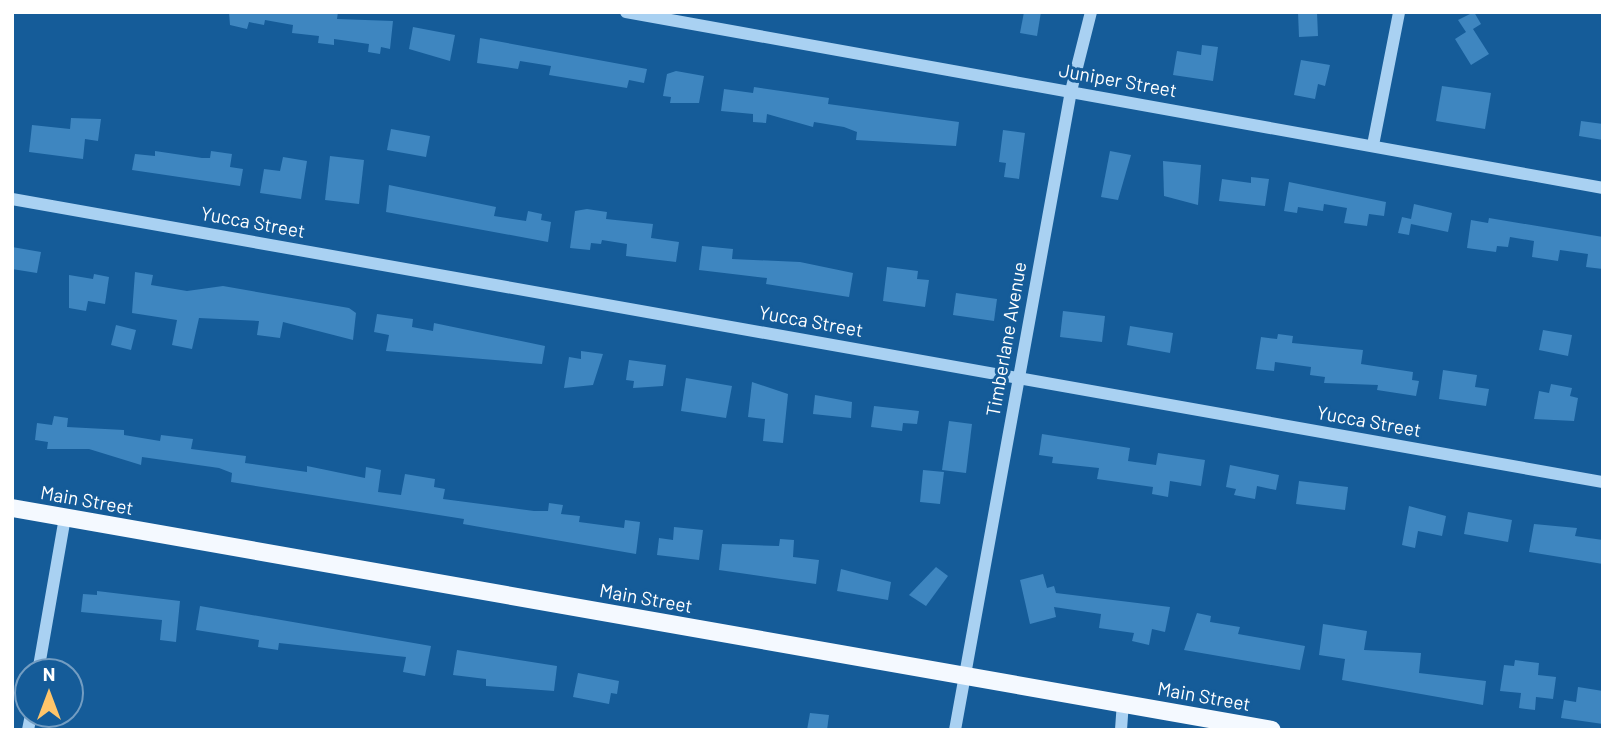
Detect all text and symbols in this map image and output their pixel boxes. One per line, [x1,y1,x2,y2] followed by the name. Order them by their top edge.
[1057,58,1179,102] street label: Juniper Street
[199,202,307,242] street label: Yucca Street
[981,260,1031,418] street label: Timberlane Avenue
[757,301,865,341] street label: Yucca Street
[1315,401,1423,441] street label: Yucca Street
[39,481,135,519] street label: Main Street
[598,579,694,617] street label: Main Street
[14,658,84,728] north arrow
[43,662,55,685] text: N
[1156,677,1252,715] street label: Main Street

